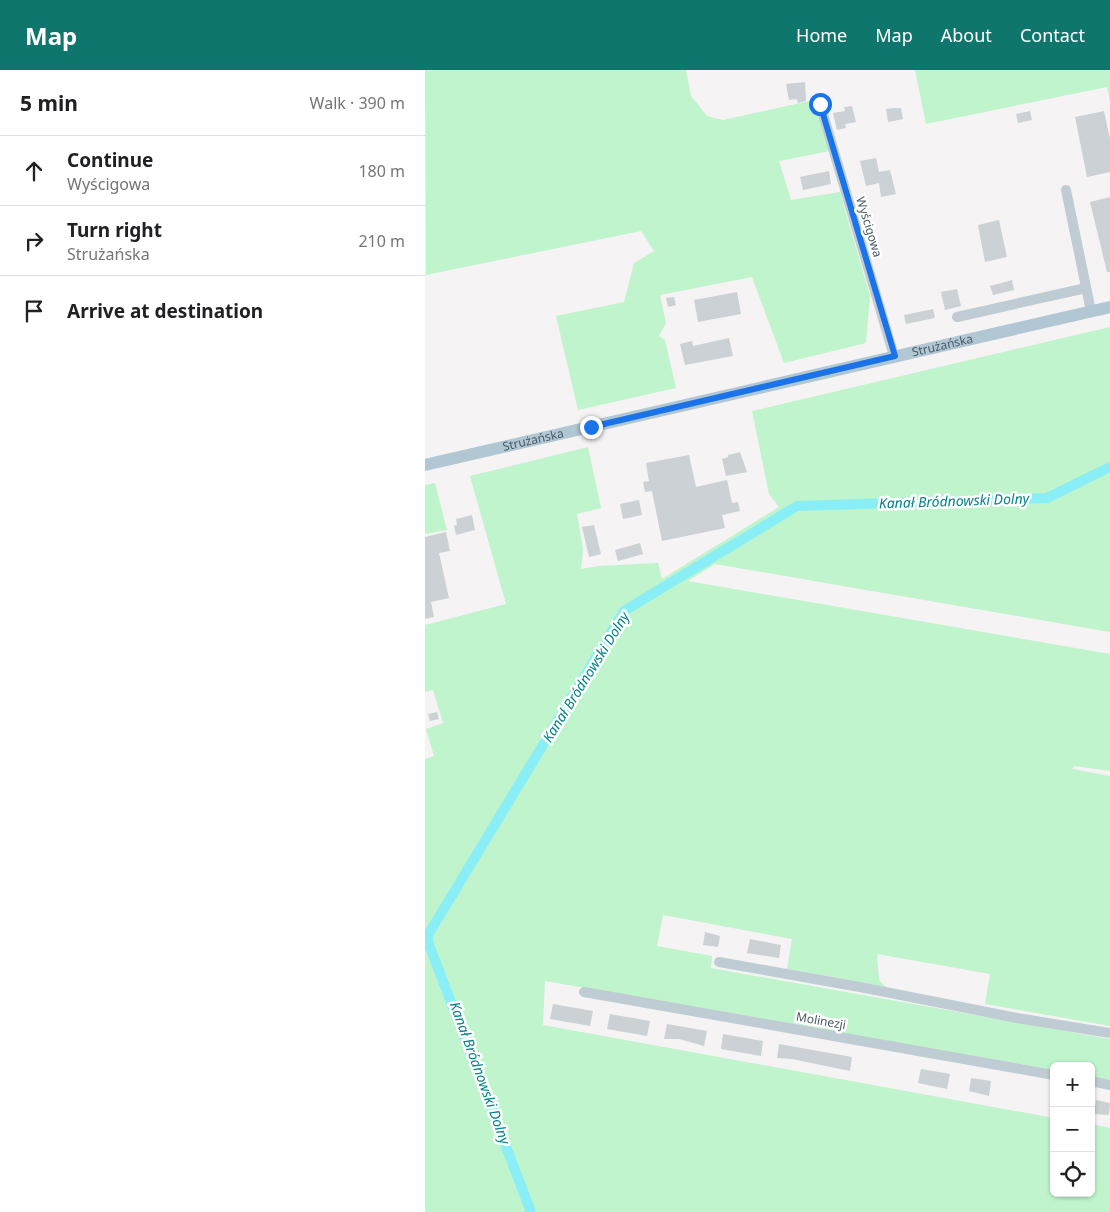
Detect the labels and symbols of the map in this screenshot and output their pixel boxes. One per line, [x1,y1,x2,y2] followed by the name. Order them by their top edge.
[809,93,832,116] route start
[852,195,887,259] street label: Wyścigowa
[910,330,974,360] street label: Strużańska
[580,416,603,439] route end
[501,424,565,455] street label: Strużańska
[879,488,1031,513] water label: Kanał Bródnowski Dolny
[538,607,634,746] water label: Kanał Bródnowski Dolny
[446,999,516,1148] water label: Kanał Bródnowski Dolny
[795,1008,847,1033] street label: Molinezji

